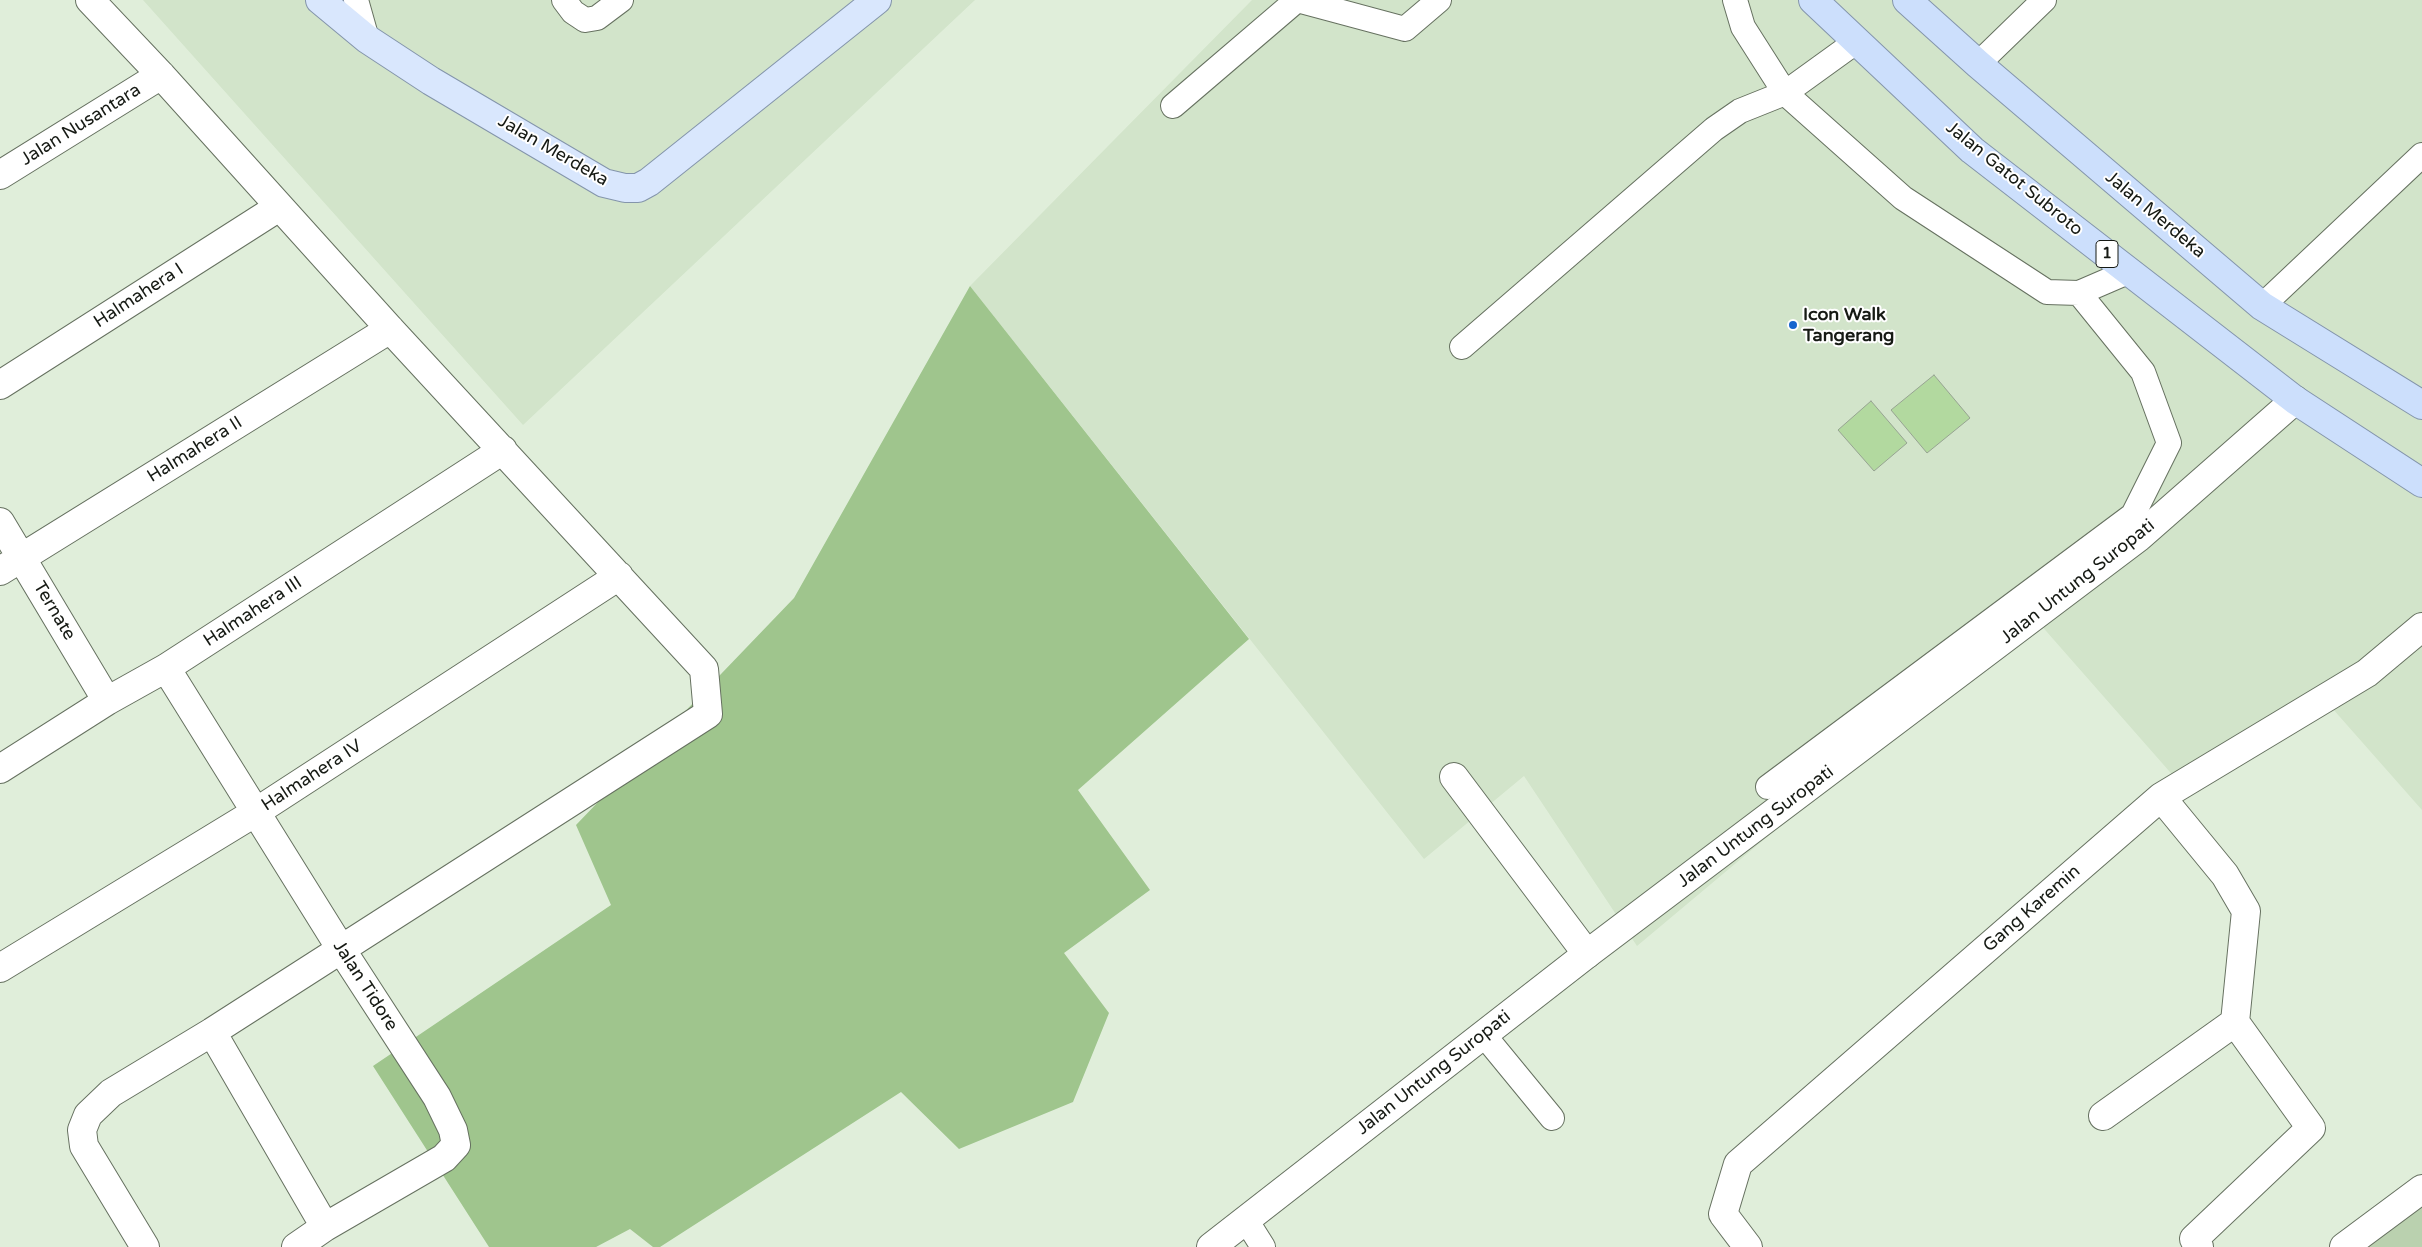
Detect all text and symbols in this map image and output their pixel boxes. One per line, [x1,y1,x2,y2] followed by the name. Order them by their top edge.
[17,79,145,171] street label: Jalan Nusantara
[494,111,612,191] street label: Jalan Merdeka
[1941,117,2087,241] street label: Jalan Gatot Subroto
[2101,167,2209,263] street label: Jalan Merdeka
[2096,240,2118,268] road number: 1
[90,259,188,333] street label: Halmahera I
[1803,304,1894,346] place label: Icon Walk Tangerang
[1787,319,1799,331] marker: Icon Walk Tangerang
[144,412,246,488] street label: Halmahera II
[1997,515,2159,649] street label: Jalan Untung Suropati
[200,572,306,652] street label: Halmahera III
[28,578,80,644] street label: Ternate
[258,736,366,816] street label: Halmahera IV
[1674,761,1838,893] street label: Jalan Untung Suropati
[1979,861,2085,957] street label: Gang Karemin
[328,937,402,1035] street label: Jalan Tidore
[1353,1006,1515,1140] street label: Jalan Untung Suropati

